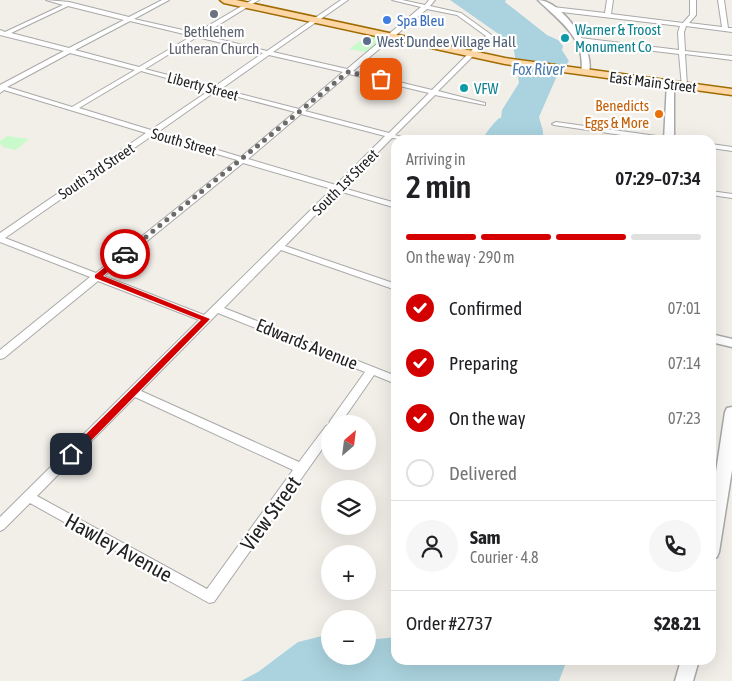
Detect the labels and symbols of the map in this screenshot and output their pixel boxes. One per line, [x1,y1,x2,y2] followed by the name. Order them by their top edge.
[208,8,220,20] marker: Bethlehem Lutheran Church
[397,12,444,29] place label: Spa Bleu
[381,14,393,26] marker: Spa Bleu
[575,21,661,55] place label: Warner & Troost Monument Co
[169,23,259,57] place label: Bethlehem Lutheran Church
[559,32,571,44] marker: Warner & Troost Monument Co
[377,33,516,50] place label: West Dundee Village Hall
[361,35,373,47] marker: West Dundee Village Hall
[360,58,402,100] pin
[512,60,565,78] water label: Fox River
[166,68,240,104] street label: Liberty Street
[608,68,698,96] street label: East Main Street
[474,80,498,97] place label: VFW
[458,82,470,94] marker: VFW
[584,97,649,131] place label: Benedicts Eggs & More
[653,108,665,120] marker: Benedicts Eggs & More
[149,125,219,159] street label: South Street
[55,139,137,203] street label: South 3rd Street
[309,146,381,218] street label: South 1st Street
[100,229,150,279] courier
[253,314,361,374] street label: Edwards Avenue
[321,415,376,470] north arrow
[50,433,92,475] pin
[235,471,305,555] street label: View Street
[61,508,177,586] street label: Hawley Avenue

